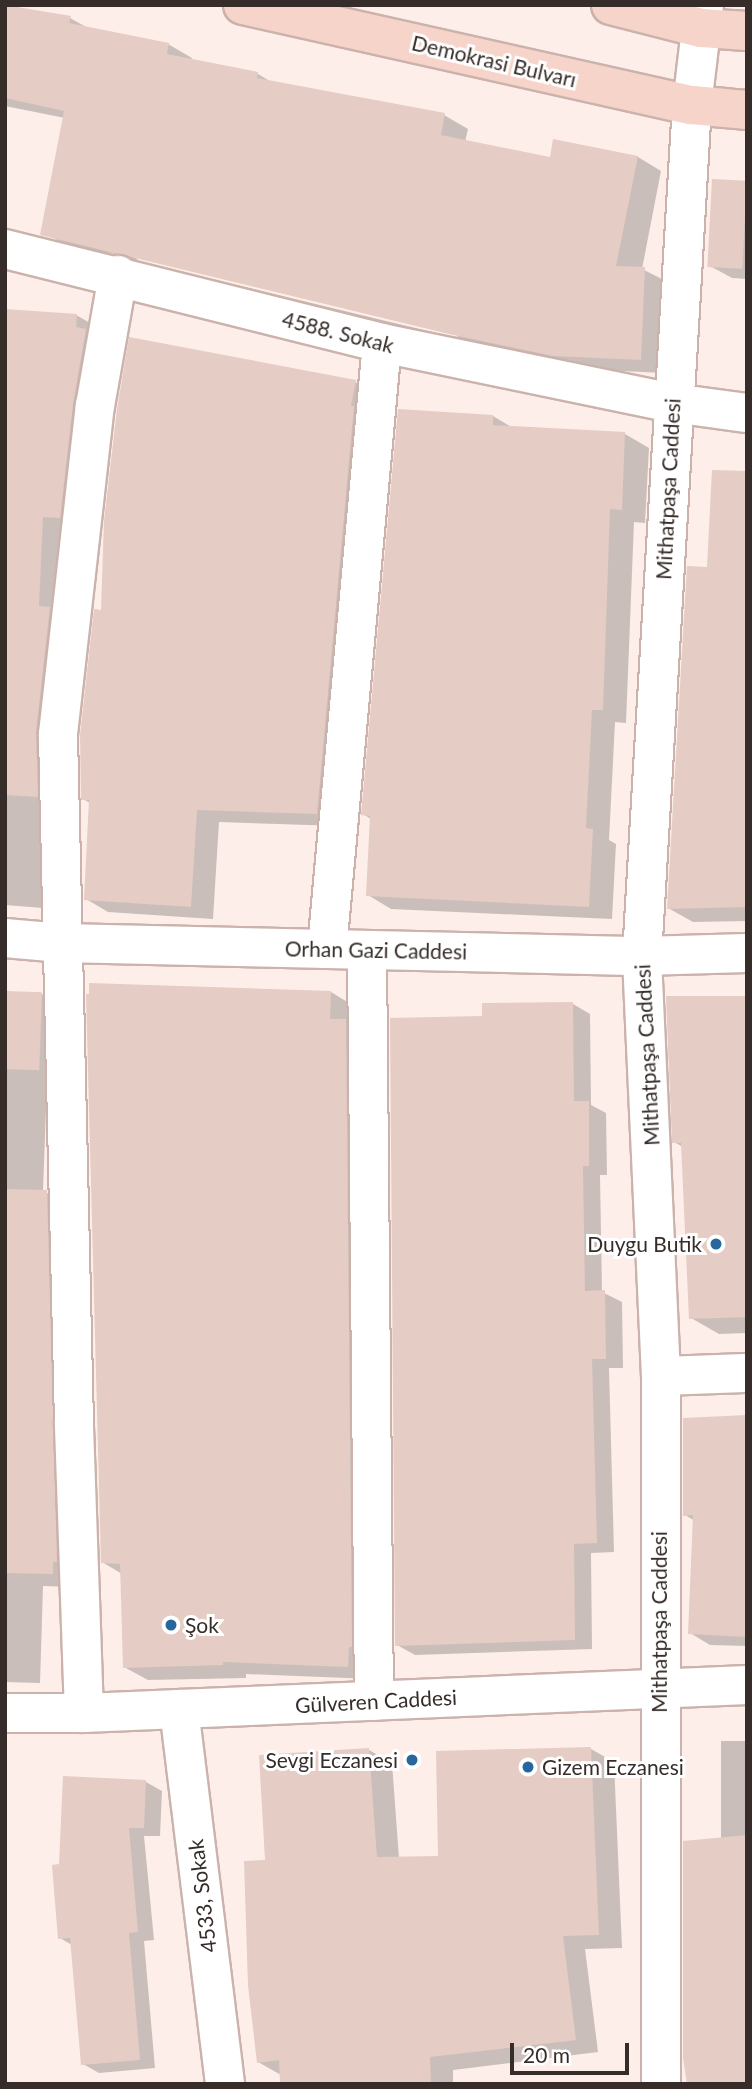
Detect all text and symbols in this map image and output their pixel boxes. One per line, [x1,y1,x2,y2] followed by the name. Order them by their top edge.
[409,30,579,92] street label: Demokrasi Bulvarı
[280,306,396,358] street label: 4588. Sokak
[651,398,685,580] street label: Mithatpaşa Caddesi
[285,936,467,964] street label: Orhan Gazi Caddesi
[630,964,664,1146] street label: Mithatpaşa Caddesi
[587,1231,702,1257] place label: Duygu Butik
[708,1236,724,1252] marker: Duygu Butik
[646,1531,672,1713] street label: Mithatpaşa Caddesi
[185,1612,219,1638] place label: Şok
[163,1617,179,1633] marker: Şok
[294,1684,458,1718] street label: Gülveren Caddesi
[265,1747,398,1773] place label: Sevgi Eczanesi
[404,1752,420,1768] marker: Sevgi Eczanesi
[542,1754,684,1780] place label: Gizem Eczanesi
[520,1759,536,1775] marker: Gizem Eczanesi
[183,1838,221,1954] street label: 4533, Sokak
[514,2030,633,2074] scale bar
[523,2042,570,2067] text: 20 m

